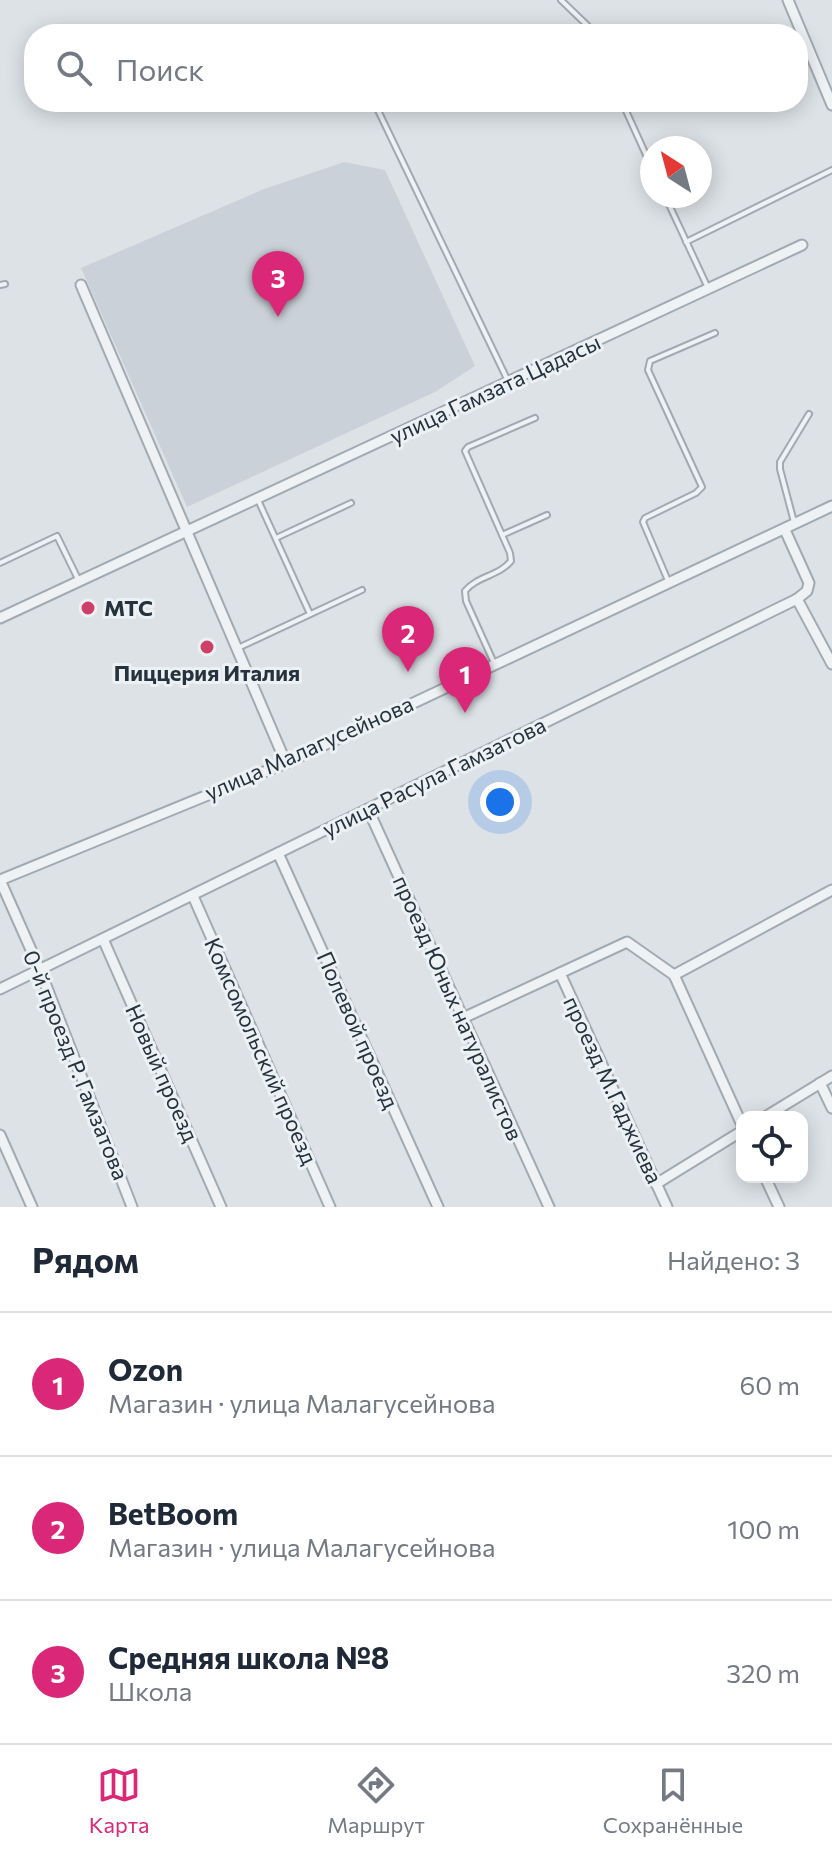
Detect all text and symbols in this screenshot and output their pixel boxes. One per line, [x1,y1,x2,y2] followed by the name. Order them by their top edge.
[24,24,808,112] search box
[52,46,96,90] icon: search
[116,50,204,87] text: Поиск
[640,136,712,208] north arrow
[252,251,304,317] pin: 3
[385,328,604,449] street label: улица Гамзата Цадасы
[104,594,153,621] place label: МТС
[79,599,97,617] marker: МТС
[382,606,434,672] pin: 2
[198,638,216,656] marker: Пиццерия Италия
[439,647,491,713] pin: 1
[114,659,300,686] place label: Пиццерия Италия
[200,689,417,806] street label: улица Малагусейнова
[318,711,550,843] street label: улица Расула Гамзатова
[480,782,520,822] your location
[388,871,529,1144] street label: проезд Юных натуралистов
[199,933,324,1168] street label: Комсомольский проезд
[18,946,135,1184] street label: 0-й проезд Р. Гамзатова
[312,947,405,1113] street label: Полевой проезд
[558,992,669,1188] street label: проезд М.Гаджиева
[120,1000,205,1146] street label: Новый проезд
[736,1111,808,1183] map controls
[736,1111,808,1183] button: locate
[32,1238,139,1280] text: Рядом
[667,1244,800,1275] text: Найдено: 3
[108,1350,183,1387] text: Ozon
[52,1369,64,1400] text: 1
[740,1369,800,1400] text: 60 m
[108,1387,496,1418] text: Магазин · улица Малагусейнова
[108,1494,238,1531] text: BetBoom
[51,1513,65,1544] text: 2
[727,1513,800,1544] text: 100 m
[108,1531,496,1562] text: Магазин · улица Малагусейнова
[108,1638,389,1675] text: Средняя школа №8
[50,1657,66,1688] text: 3
[726,1657,800,1688] text: 320 m
[108,1675,192,1706] text: Школа
[89,1763,150,1838] tab: Карта
[327,1763,425,1838] tab: Маршрут
[603,1763,743,1838] tab: Сохранённые

